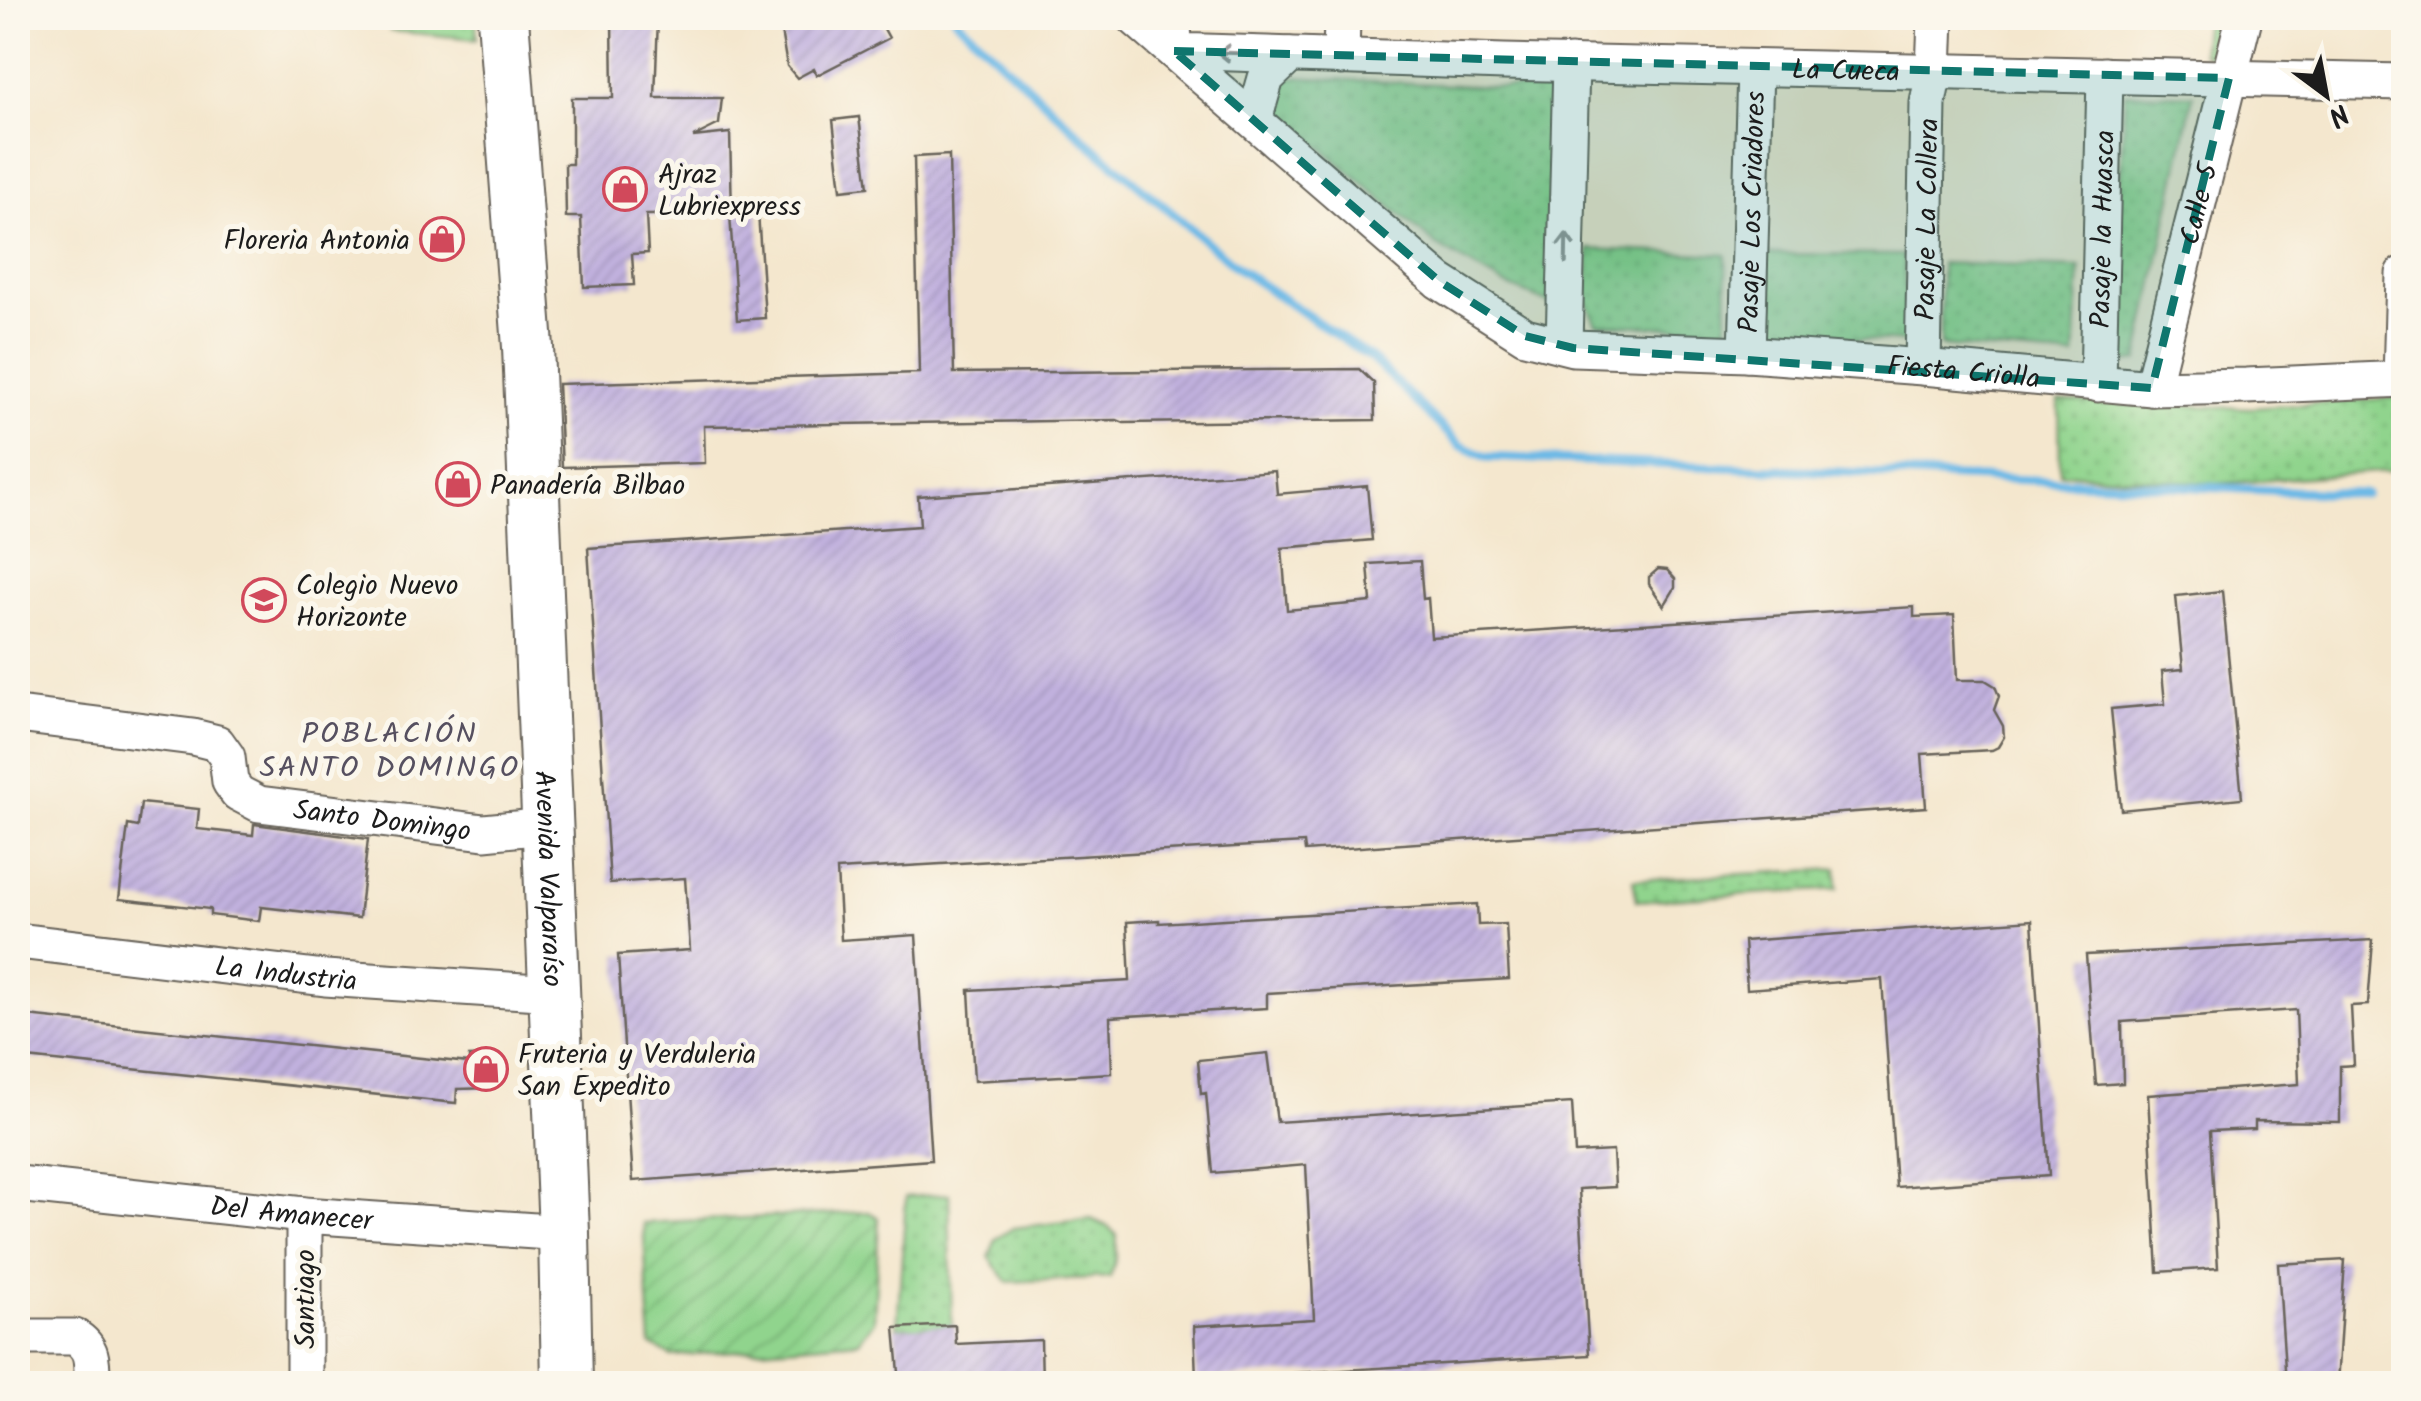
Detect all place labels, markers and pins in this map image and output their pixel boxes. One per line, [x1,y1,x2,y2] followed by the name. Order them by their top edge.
[658,153,801,230] place label: Ajraz Lubriexpress
[602,166,648,212] shop icon: Ajraz Lubriexpress
[419,216,465,262] shop icon: Floreria Antonia
[223,219,410,264] place label: Floreria Antonia
[435,461,481,507] shop icon: Panadería Bilbao
[490,464,685,509] place label: Panadería Bilbao
[296,564,458,641] place label: Colegio Nuevo Horizonte
[241,577,287,623] school or university icon: Colegio Nuevo Horizonte
[518,1033,756,1110] place label: Fruteria y Verduleria San Expedito
[463,1046,509,1092] shop icon: Fruteria y Verduleria San Expedito

